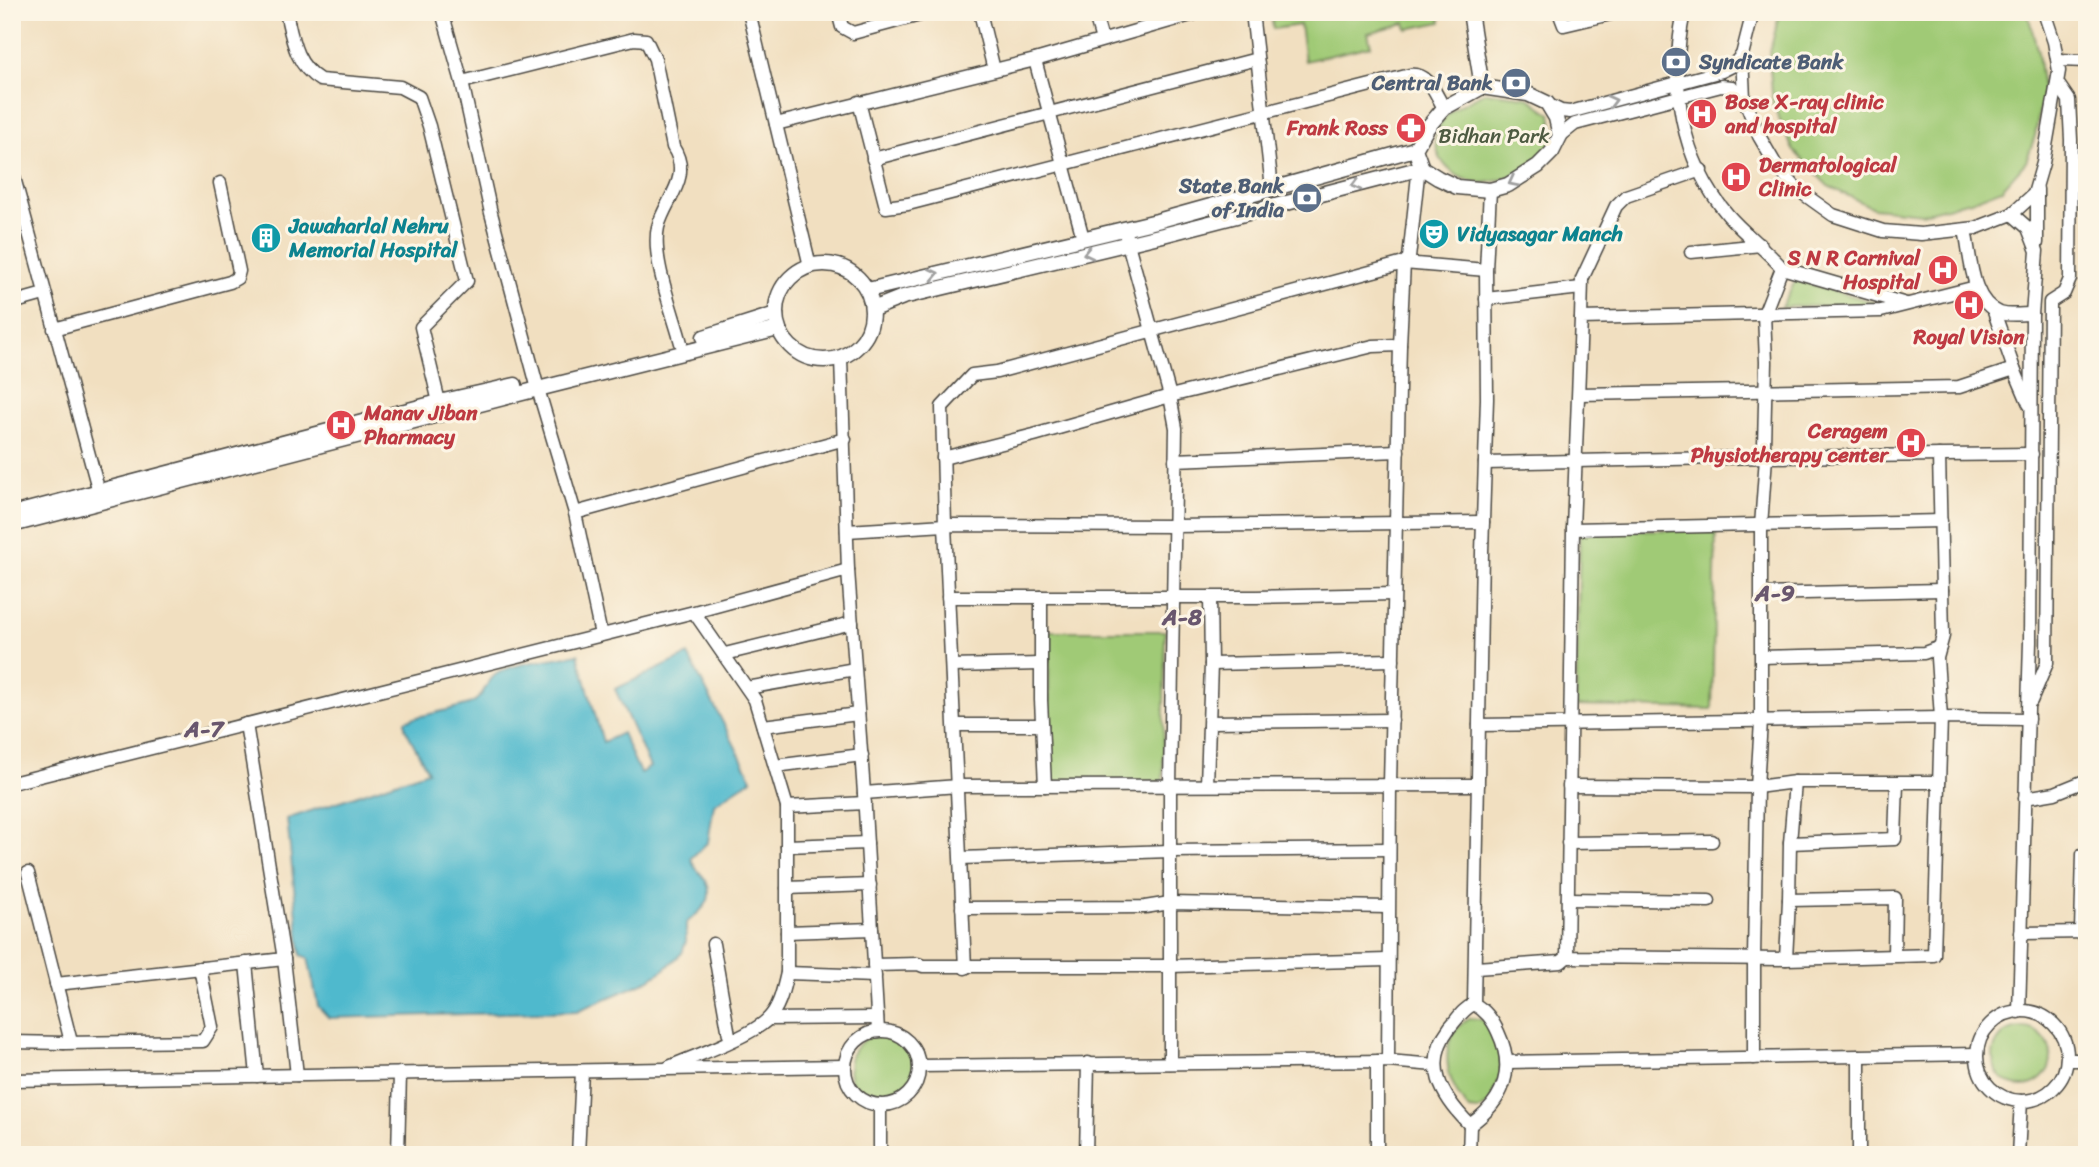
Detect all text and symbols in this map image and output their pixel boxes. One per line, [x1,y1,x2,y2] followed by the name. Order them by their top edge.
[1698,43,1844,81] place label: Syndicate Bank
[1659,45,1693,79] bank icon: Syndicate Bank
[1371,64,1493,102] place label: Central Bank
[1499,66,1533,100] bank icon: Central Bank
[1724,83,1884,145] place label: Bose X-ray clinic and hospital
[1606,95,1618,109] one-way arrow
[1685,97,1719,131] hospital icon: Bose X-ray clinic and hospital
[1286,109,1388,147] place label: Frank Ross
[1394,111,1428,145] pharmacy icon: Frank Ross
[1438,117,1550,155] park label: Bidhan Park
[1758,146,1898,208] place label: Dermatological Clinic
[1719,160,1753,194] hospital icon: Dermatological Clinic
[1178,167,1285,229] place label: State Bank of India
[1508,173,1520,187] one-way arrow
[1350,177,1362,191] one-way arrow
[1290,181,1324,215] bank icon: State Bank of India
[288,207,458,269] place label: Jawaharlal Nehru Memorial Hospital
[1457,215,1623,253] place label: Vidyasagar Manch
[1417,217,1451,251] theatre icon: Vidyasagar Manch
[249,221,283,255] building icon: Jawaharlal Nehru Memorial Hospital
[1786,239,1921,301] place label: S N R Carnival Hospital
[1082,245,1094,259] one-way arrow
[1926,253,1960,287] hospital icon: S N R Carnival Hospital
[928,267,940,282] one-way arrow
[1952,288,1986,322] hospital icon: Royal Vision
[1913,318,2025,356] place label: Royal Vision
[363,394,478,456] place label: Manav Jiban Pharmacy
[324,408,358,442] hospital icon: Manav Jiban Pharmacy
[1691,412,1889,474] place label: Ceragem Physiotherapy center
[1894,426,1928,460] hospital icon: Ceragem Physiotherapy center
[1754,573,1795,614] district label: A-9
[1161,597,1202,638] district label: A-8
[184,709,225,750] district label: A-7

